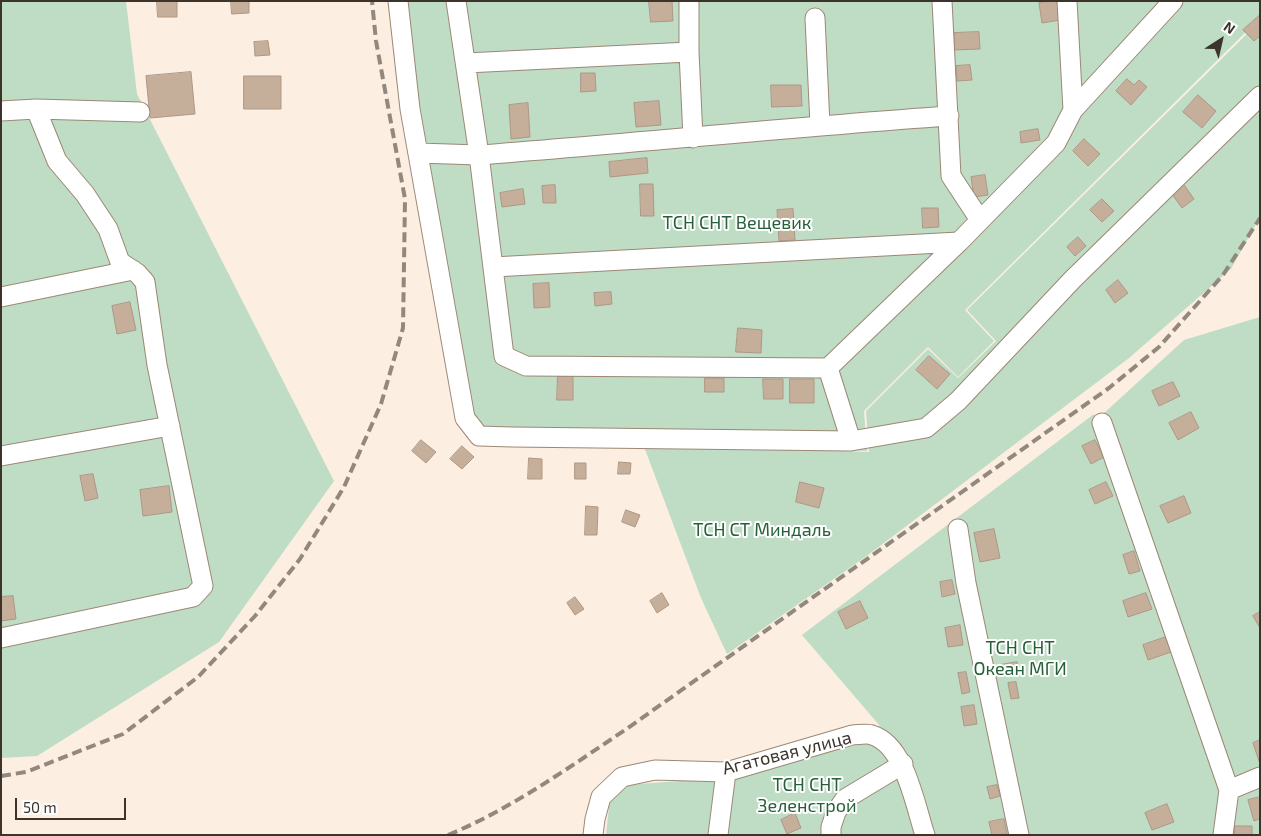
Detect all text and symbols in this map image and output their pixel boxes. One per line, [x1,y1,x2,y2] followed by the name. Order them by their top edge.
[1196,15,1246,65] north arrow
[1221,17,1239,37] text: N
[663,212,811,234] park label: ТСН СНТ Вещевик
[693,519,831,541] park label: ТСН СТ Миндаль
[973,637,1067,680] park label: ТСН СНТ Океан МГИ
[720,727,854,779] street label: Агатовая улица
[758,774,856,816] park label: ТСН СНТ Зеленстрой
[18,788,129,820] scale bar
[23,798,57,816] text: 50 m

